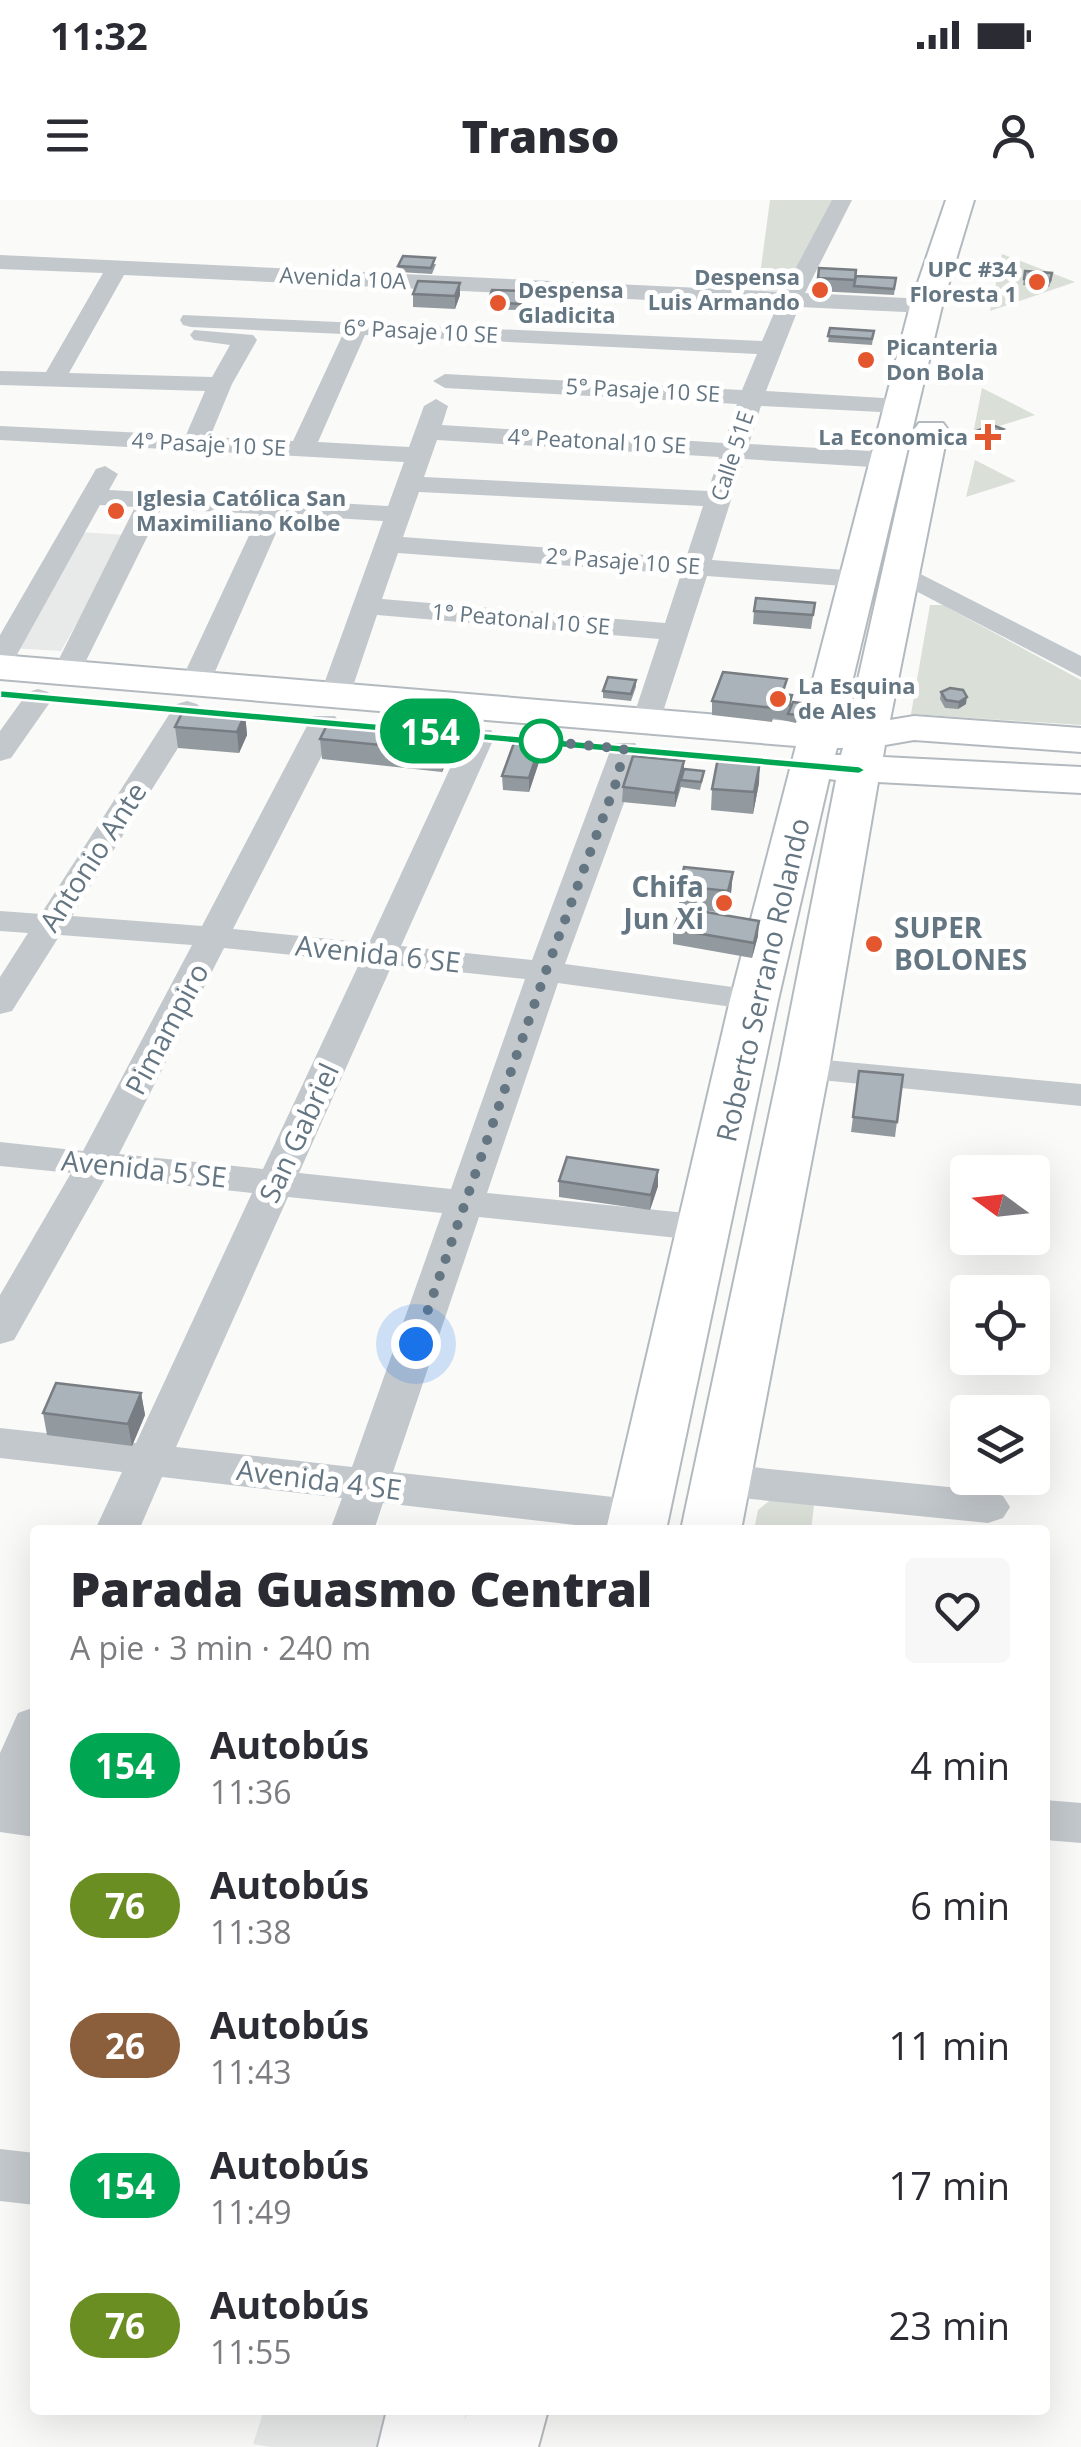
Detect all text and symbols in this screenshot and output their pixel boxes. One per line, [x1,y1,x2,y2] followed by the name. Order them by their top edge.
[50,9,148,61] text: 11:32
[462,105,619,166] text: Transo
[40,108,95,163] icon: menu
[986,108,1041,163] icon: person
[910,253,1017,308] place label: UPC #34 Floresta 1
[279,259,407,295] street label: Avenida 10A
[648,261,800,316] place label: Despensa Luis Armando
[1026,271,1048,293] marker: UPC #34 Floresta 1
[518,274,624,329] place label: Despensa Gladicita
[809,279,831,301] marker: Despensa Luis Armando
[487,292,509,314] marker: Despensa Gladicita
[343,311,499,349] street label: 6° Pasaje 10 SE
[886,331,998,386] place label: Picanteria Don Bola
[855,349,877,371] marker: Picanteria Don Bola
[565,370,721,408] street label: 5° Pasaje 10 SE
[702,407,760,504] street label: Calle 51E
[507,420,687,460] street label: 4° Peatonal 10 SE
[818,421,968,451] place label: La Economica
[131,424,287,462] street label: 4° Pasaje 10 SE
[977,426,999,448] marker: La Economica
[136,482,346,537] place label: Iglesia Católica San Maximiliano Kolbe
[105,500,127,522] marker: Iglesia Católica San Maximiliano Kolbe
[545,540,701,580] street label: 2° Pasaje 10 SE
[431,595,611,641] street label: 1° Peatonal 10 SE
[798,670,916,725] place label: La Esquina de Ales
[767,688,789,710] marker: La Esquina de Ales
[372,698,488,764] line badge: 154
[400,708,460,755] text: 154
[520,720,562,762] unlabelled marker
[30,775,155,938] street label: Antonio Ante
[706,814,818,1145] street label: Roberto Serrano Rolando
[620,867,704,937] place label: Chifa Jun Xi
[713,892,735,914] marker: Chifa Jun Xi
[894,908,1027,978] place label: SUPER BOLONES
[294,925,463,981] street label: Avenida 6 SE
[863,933,885,955] marker: SUPER BOLONES
[116,956,217,1101] street label: Pimampiro
[249,1057,347,1208] street label: San Gabriel
[60,1140,229,1196] street label: Avenida 5 SE
[950,1155,1050,1255] north arrow
[950,1155,1050,1495] map controls
[950,1275,1050,1375] button: locate
[391,1319,441,1369] your location
[950,1395,1050,1495] button: layers
[235,1450,404,1508] street label: Avenida 4 SE
[70,1556,652,1621] text: Parada Guasmo Central
[905,1558,1010,1663] button: heart
[70,1626,371,1669] text: A pie · 3 min · 240 m
[210,1718,369,1770] text: Autobús
[910,1739,1010,1791] text: 4 min
[95,1742,155,1789] text: 154
[210,1770,292,1813] text: 11:36
[210,1858,369,1910] text: Autobús
[910,1879,1010,1931] text: 6 min
[105,1882,145,1929] text: 76
[210,1910,292,1953] text: 11:38
[210,1998,369,2050] text: Autobús
[889,2019,1010,2071] text: 11 min
[105,2022,145,2069] text: 26
[210,2050,292,2093] text: 11:43
[210,2138,369,2190] text: Autobús
[889,2159,1010,2211] text: 17 min
[95,2162,155,2209] text: 154
[210,2190,292,2233] text: 11:49
[210,2278,369,2330] text: Autobús
[889,2299,1010,2351] text: 23 min
[105,2302,145,2349] text: 76
[210,2330,292,2373] text: 11:55

